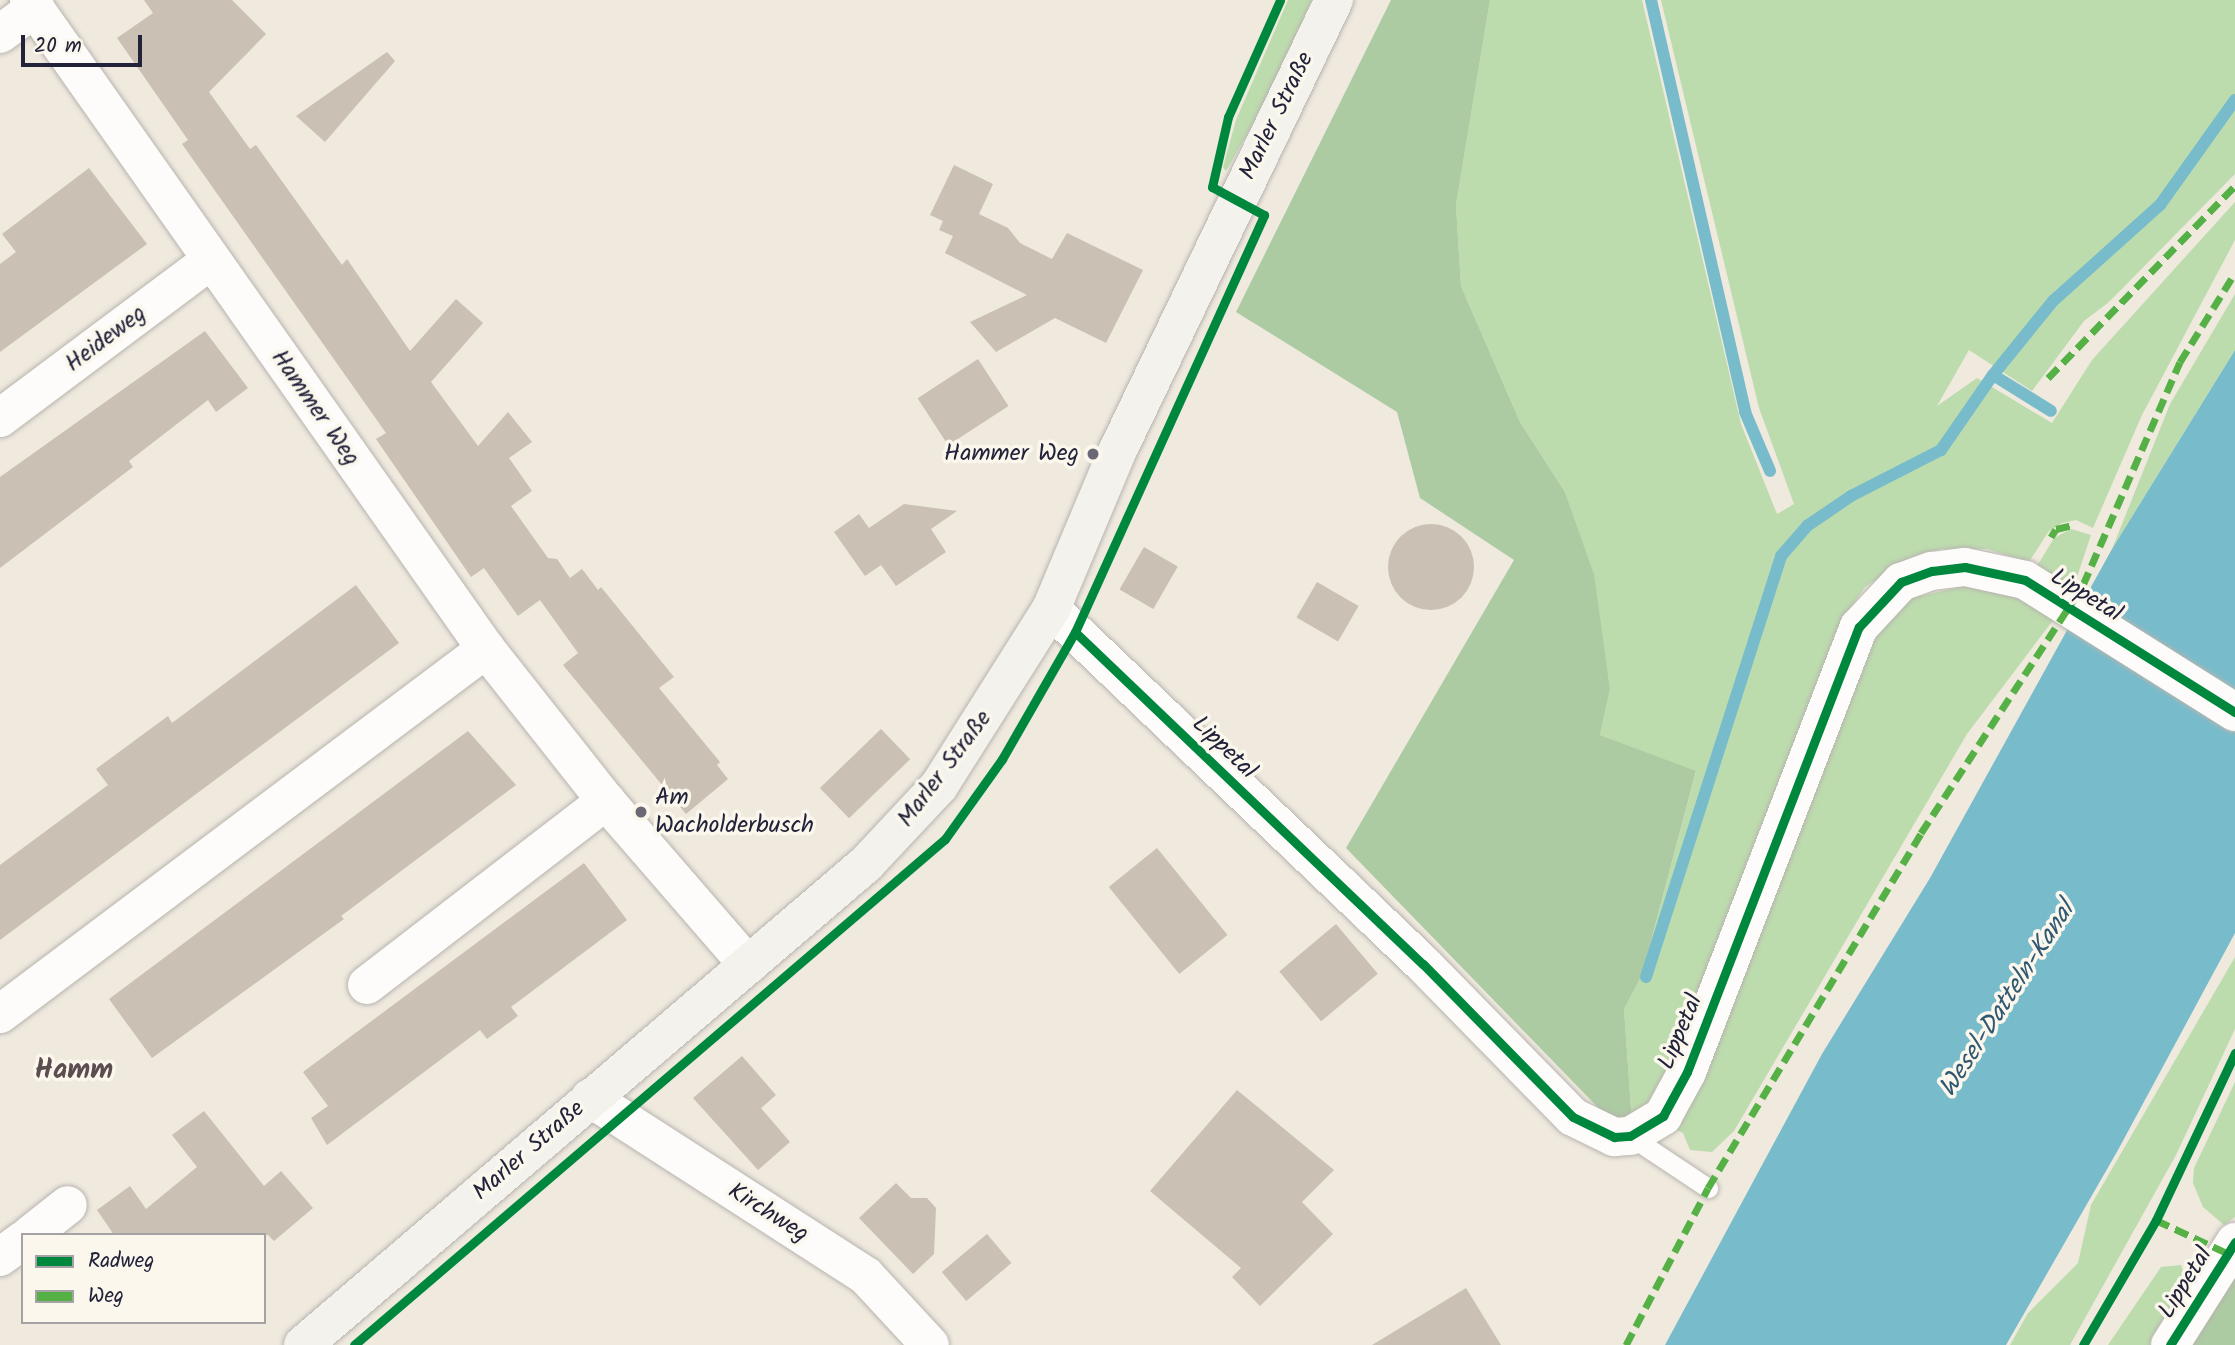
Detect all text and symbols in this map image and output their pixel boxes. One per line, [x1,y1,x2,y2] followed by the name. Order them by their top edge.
[24,21,145,65] scale bar
[34,30,82,63] text: 20 m
[1234,47,1320,185] street label: Marler Straße
[60,299,152,379] street label: Heideweg
[265,344,365,472] street label: Hammer Weg
[944,440,1079,468] place label: Hammer Weg
[1085,446,1101,462] marker: Hammer Weg
[2045,563,2127,629] street label: Lippetal
[892,705,998,833] street label: Marler Straße
[1186,710,1262,786] street label: Lippetal
[655,784,814,840] place label: Am Wacholderbusch
[633,804,649,820] marker: Am Wacholderbusch
[1933,897,2083,1103] water label: Wesel-Datteln-Kanal
[1652,990,1710,1074] street label: Lippetal
[35,1054,113,1088] district label: Hamm
[467,1095,591,1207] street label: Marler Straße
[722,1177,814,1249] street label: Kirchweg
[21,1233,266,1324] legend
[2153,1242,2219,1324] street label: Lippetal
[88,1245,154,1278] text: Radweg
[88,1280,124,1313] text: Weg

